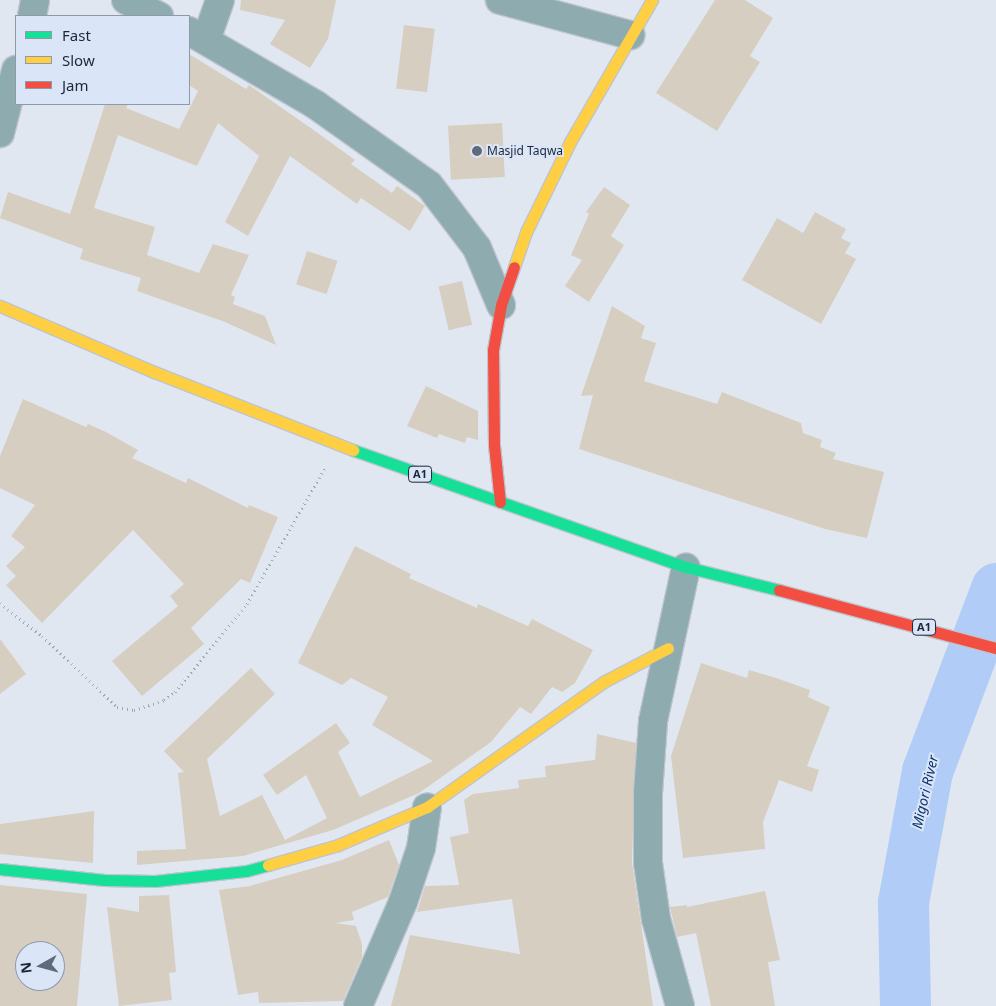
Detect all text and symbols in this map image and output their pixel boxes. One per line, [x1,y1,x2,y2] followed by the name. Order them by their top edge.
[15,15,190,105] legend
[62,25,91,45] text: Fast
[62,50,95,70] text: Slow
[62,75,89,95] text: Jam
[487,144,563,158] place label: Masjid Taqwa
[471,145,483,157] marker: Masjid Taqwa
[408,466,432,482] road number: A1
[912,618,936,636] road number: A1
[908,754,942,830] water label: Migori River
[15,941,65,991] north arrow
[15,961,36,975] text: N

